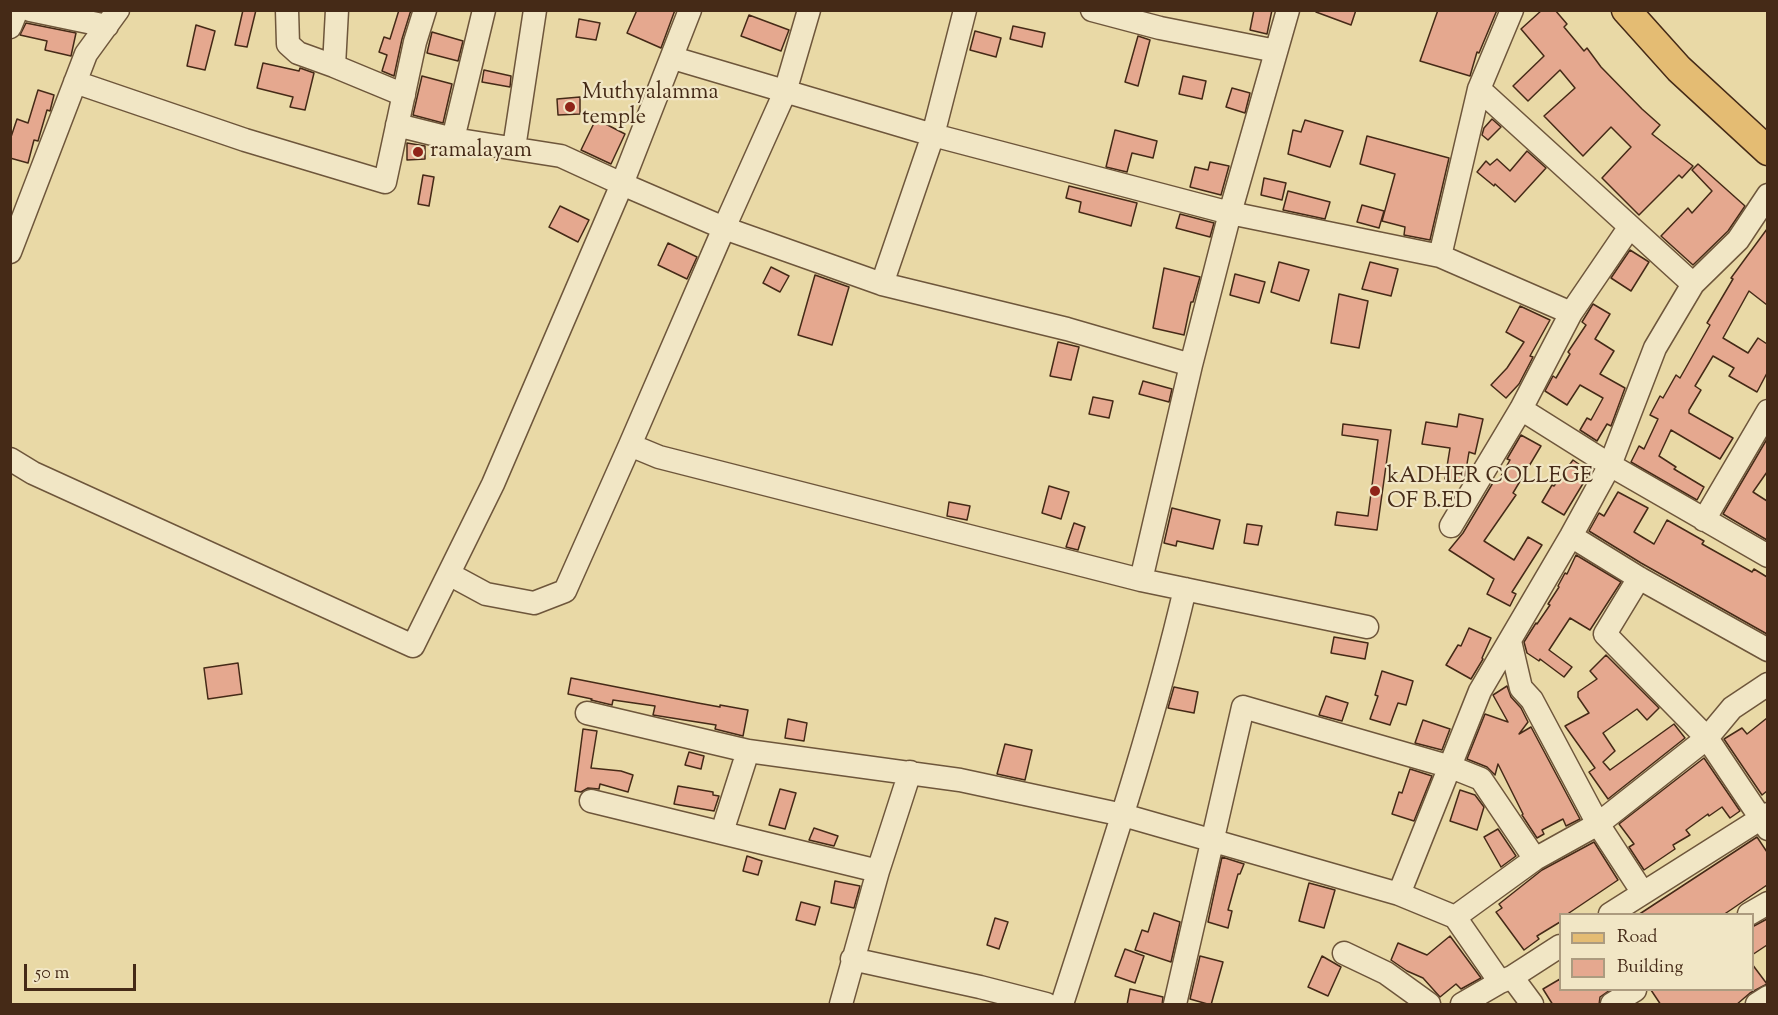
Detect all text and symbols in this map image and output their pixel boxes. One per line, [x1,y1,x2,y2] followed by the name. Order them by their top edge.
[582,81,719,132] place label: Muthyalamma temple
[563,100,577,114] marker: Muthyalamma temple
[430,139,532,165] place label: ramalayam
[411,145,425,159] marker: ramalayam
[1387,465,1593,516] place label: kADHER COLLEGE OF B.ED
[1368,484,1382,498] marker: kADHER COLLEGE OF B.ED
[1559,913,1754,991] legend
[1617,925,1657,951] text: Road
[27,952,140,990] scale bar
[1617,955,1683,981] text: Building
[35,961,69,987] text: 50 m

